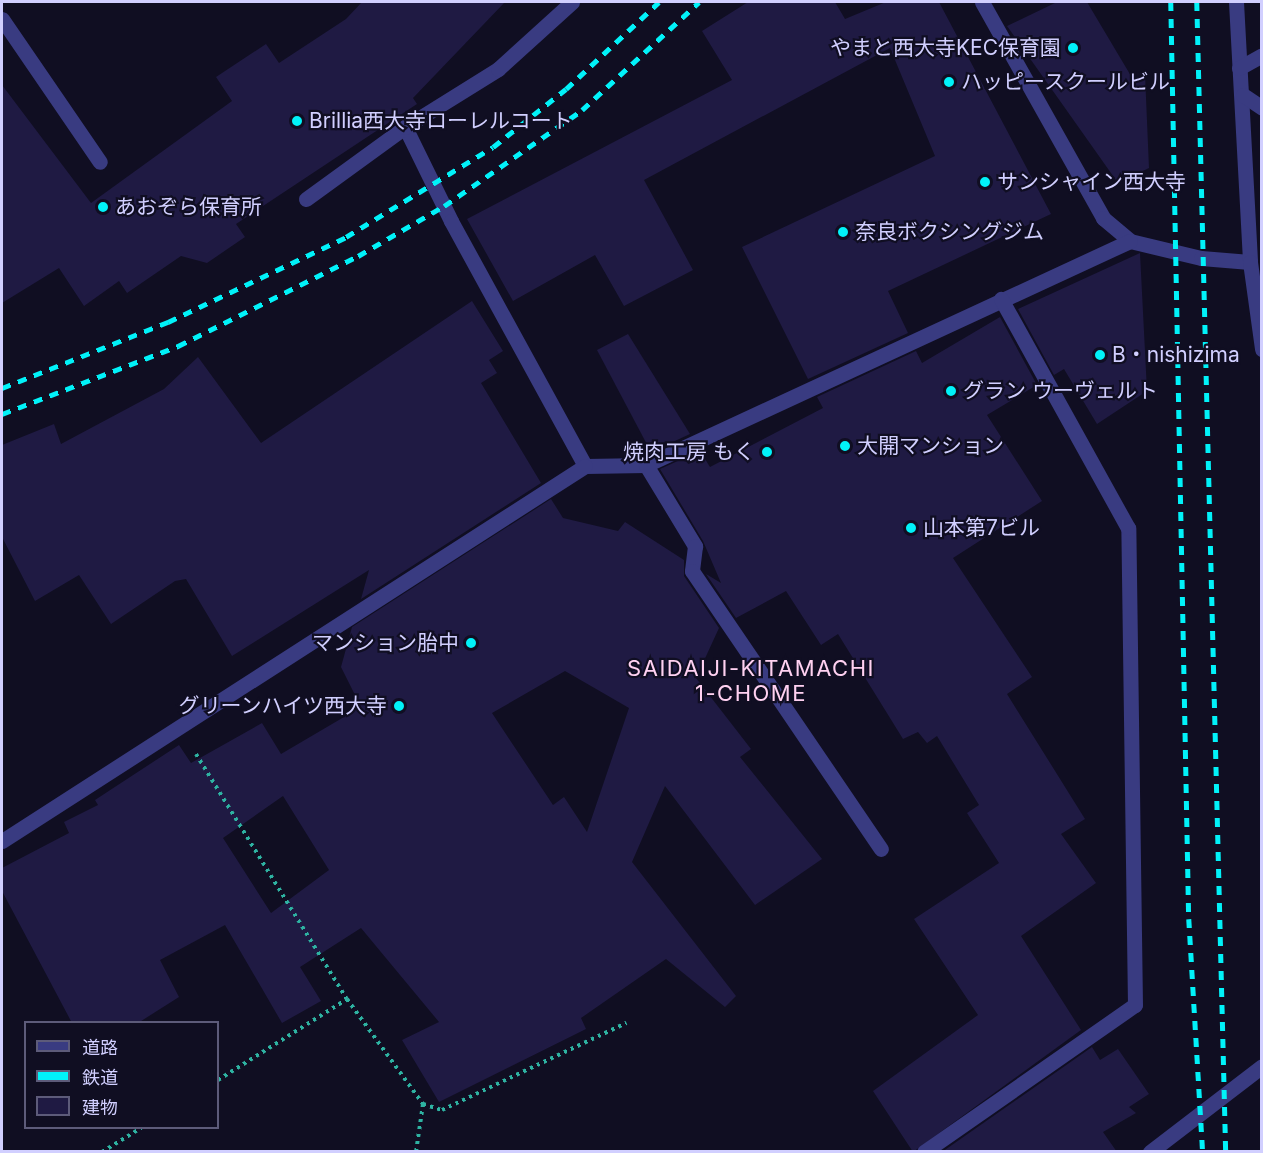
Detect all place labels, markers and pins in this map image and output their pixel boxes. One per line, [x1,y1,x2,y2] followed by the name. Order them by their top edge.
[830,35,1061,61] place label: やまと西大寺KEC保育園
[1066,41,1080,55] marker: やまと西大寺KEC保育園
[961,69,1171,95] place label: ハッピースクールビル
[942,75,956,89] marker: ハッピースクールビル
[309,108,573,134] place label: Brillia西大寺ローレルコート
[290,114,304,128] marker: Brillia西大寺ローレルコート
[997,169,1186,195] place label: サンシャイン西大寺
[978,175,992,189] marker: サンシャイン西大寺
[115,194,262,220] place label: あおぞら保育所
[96,200,110,214] marker: あおぞら保育所
[855,219,1044,245] place label: 奈良ボクシングジム
[836,225,850,239] marker: 奈良ボクシングジム
[1112,342,1240,368] place label: B・nishizima
[1093,348,1107,362] marker: B・nishizima
[963,378,1158,404] place label: グラン ウーヴェルト
[944,384,958,398] marker: グラン ウーヴェルト
[857,433,1004,459] place label: 大開マンション
[623,439,755,465] place label: 焼肉工房 もく
[838,439,852,453] marker: 大開マンション
[760,445,774,459] marker: 焼肉工房 もく
[923,515,1040,541] place label: 山本第7ビル
[904,521,918,535] marker: 山本第7ビル
[312,630,459,656] place label: マンション胎中
[464,636,478,650] marker: マンション胎中
[177,693,387,719] place label: グリーンハイツ西大寺
[392,699,406,713] marker: グリーンハイツ西大寺

